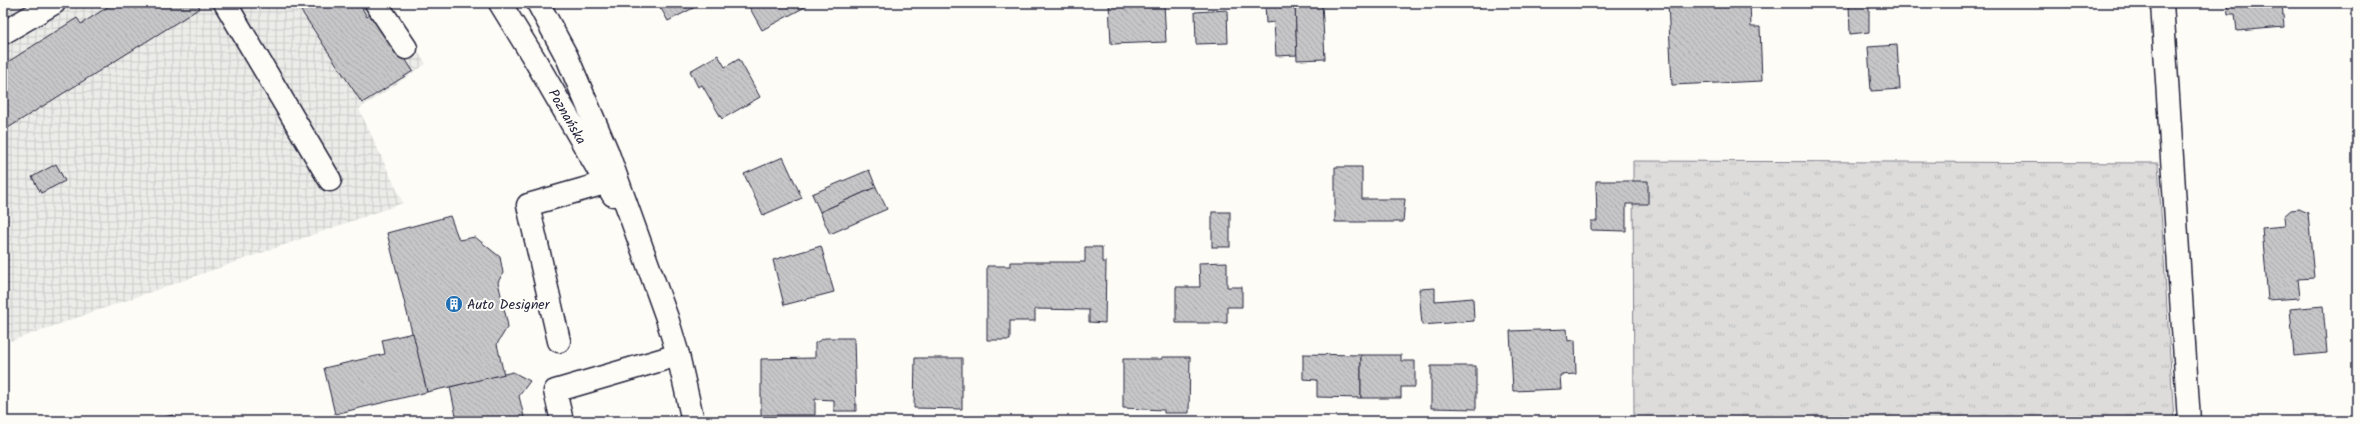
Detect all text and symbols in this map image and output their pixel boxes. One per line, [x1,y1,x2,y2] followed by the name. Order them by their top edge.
[542,85,591,149] street label: Poznańska
[444,294,464,314] building icon: Auto Designer
[467,294,551,316] place label: Auto Designer

